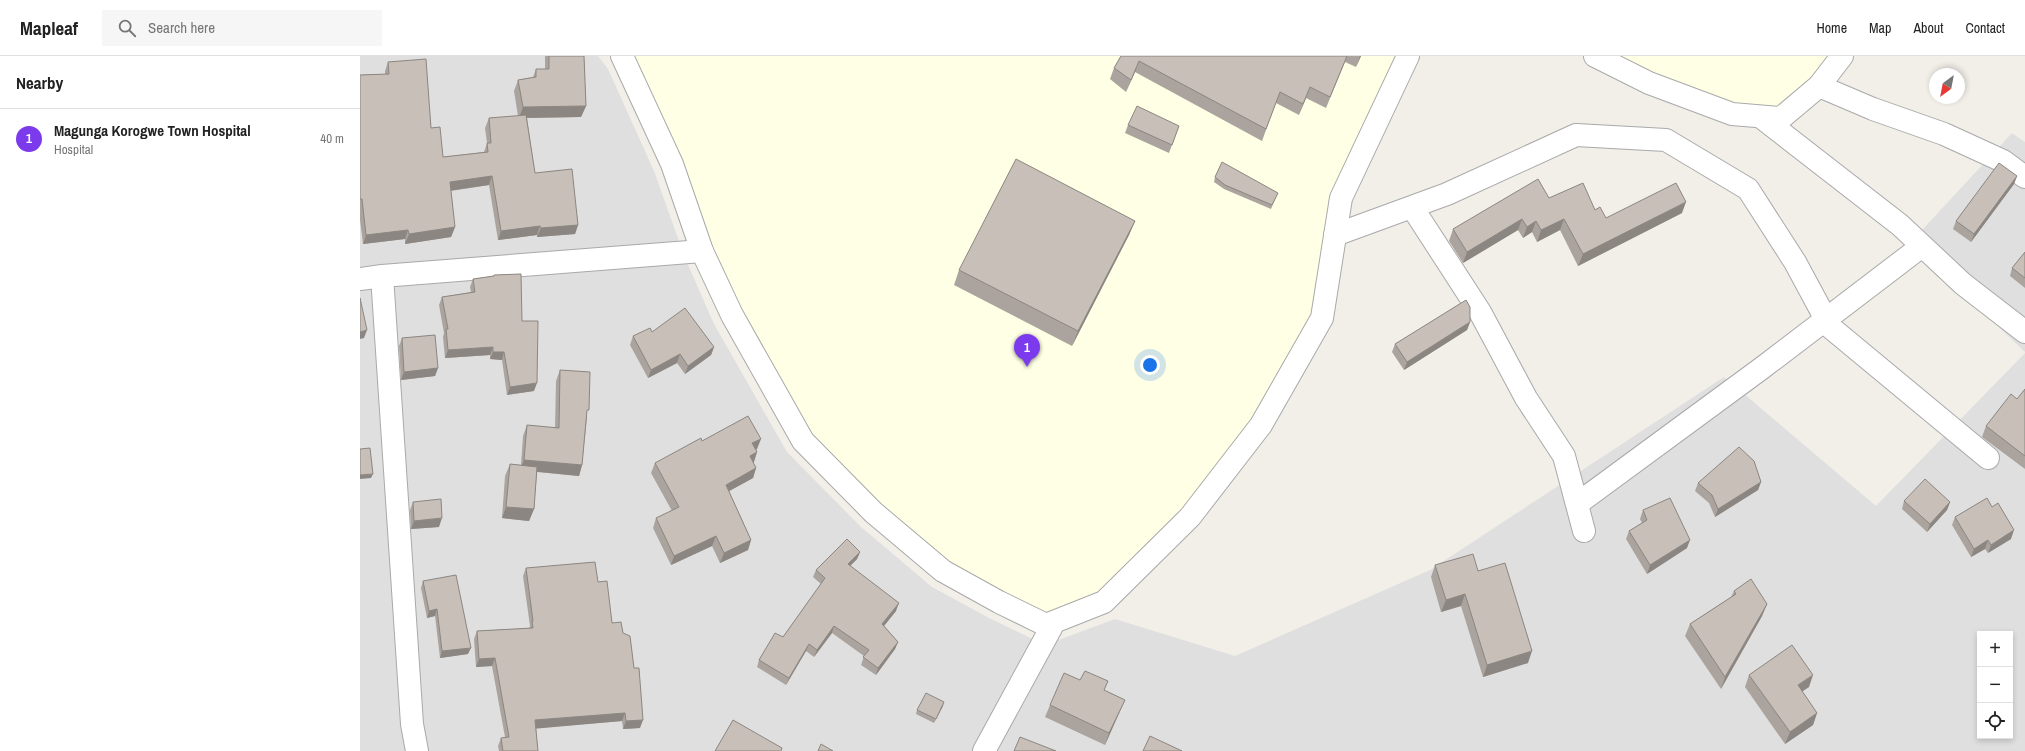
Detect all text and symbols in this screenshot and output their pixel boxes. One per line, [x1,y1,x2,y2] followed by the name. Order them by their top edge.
[102,10,382,46] search box
[20,15,78,41] text: Mapleaf
[116,17,138,39] icon: search
[148,17,215,38] text: Search here
[1816,19,1847,37] text: Home
[1869,19,1891,37] text: Map
[1913,19,1943,37] text: About
[1965,19,2005,37] text: Contact
[1929,68,1965,104] north arrow
[16,71,63,94] text: Nearby
[54,120,251,141] text: Magunga Korogwe Town Hospital
[26,130,32,147] text: 1
[320,130,344,147] text: 40 m
[54,141,93,158] text: Hospital
[1014,334,1040,367] pin: 1
[1140,355,1160,375] your location
[1977,631,2013,739] map controls
[1977,631,2013,667] button: +
[1977,667,2013,703] button: −
[1977,703,2013,739] button: locate

